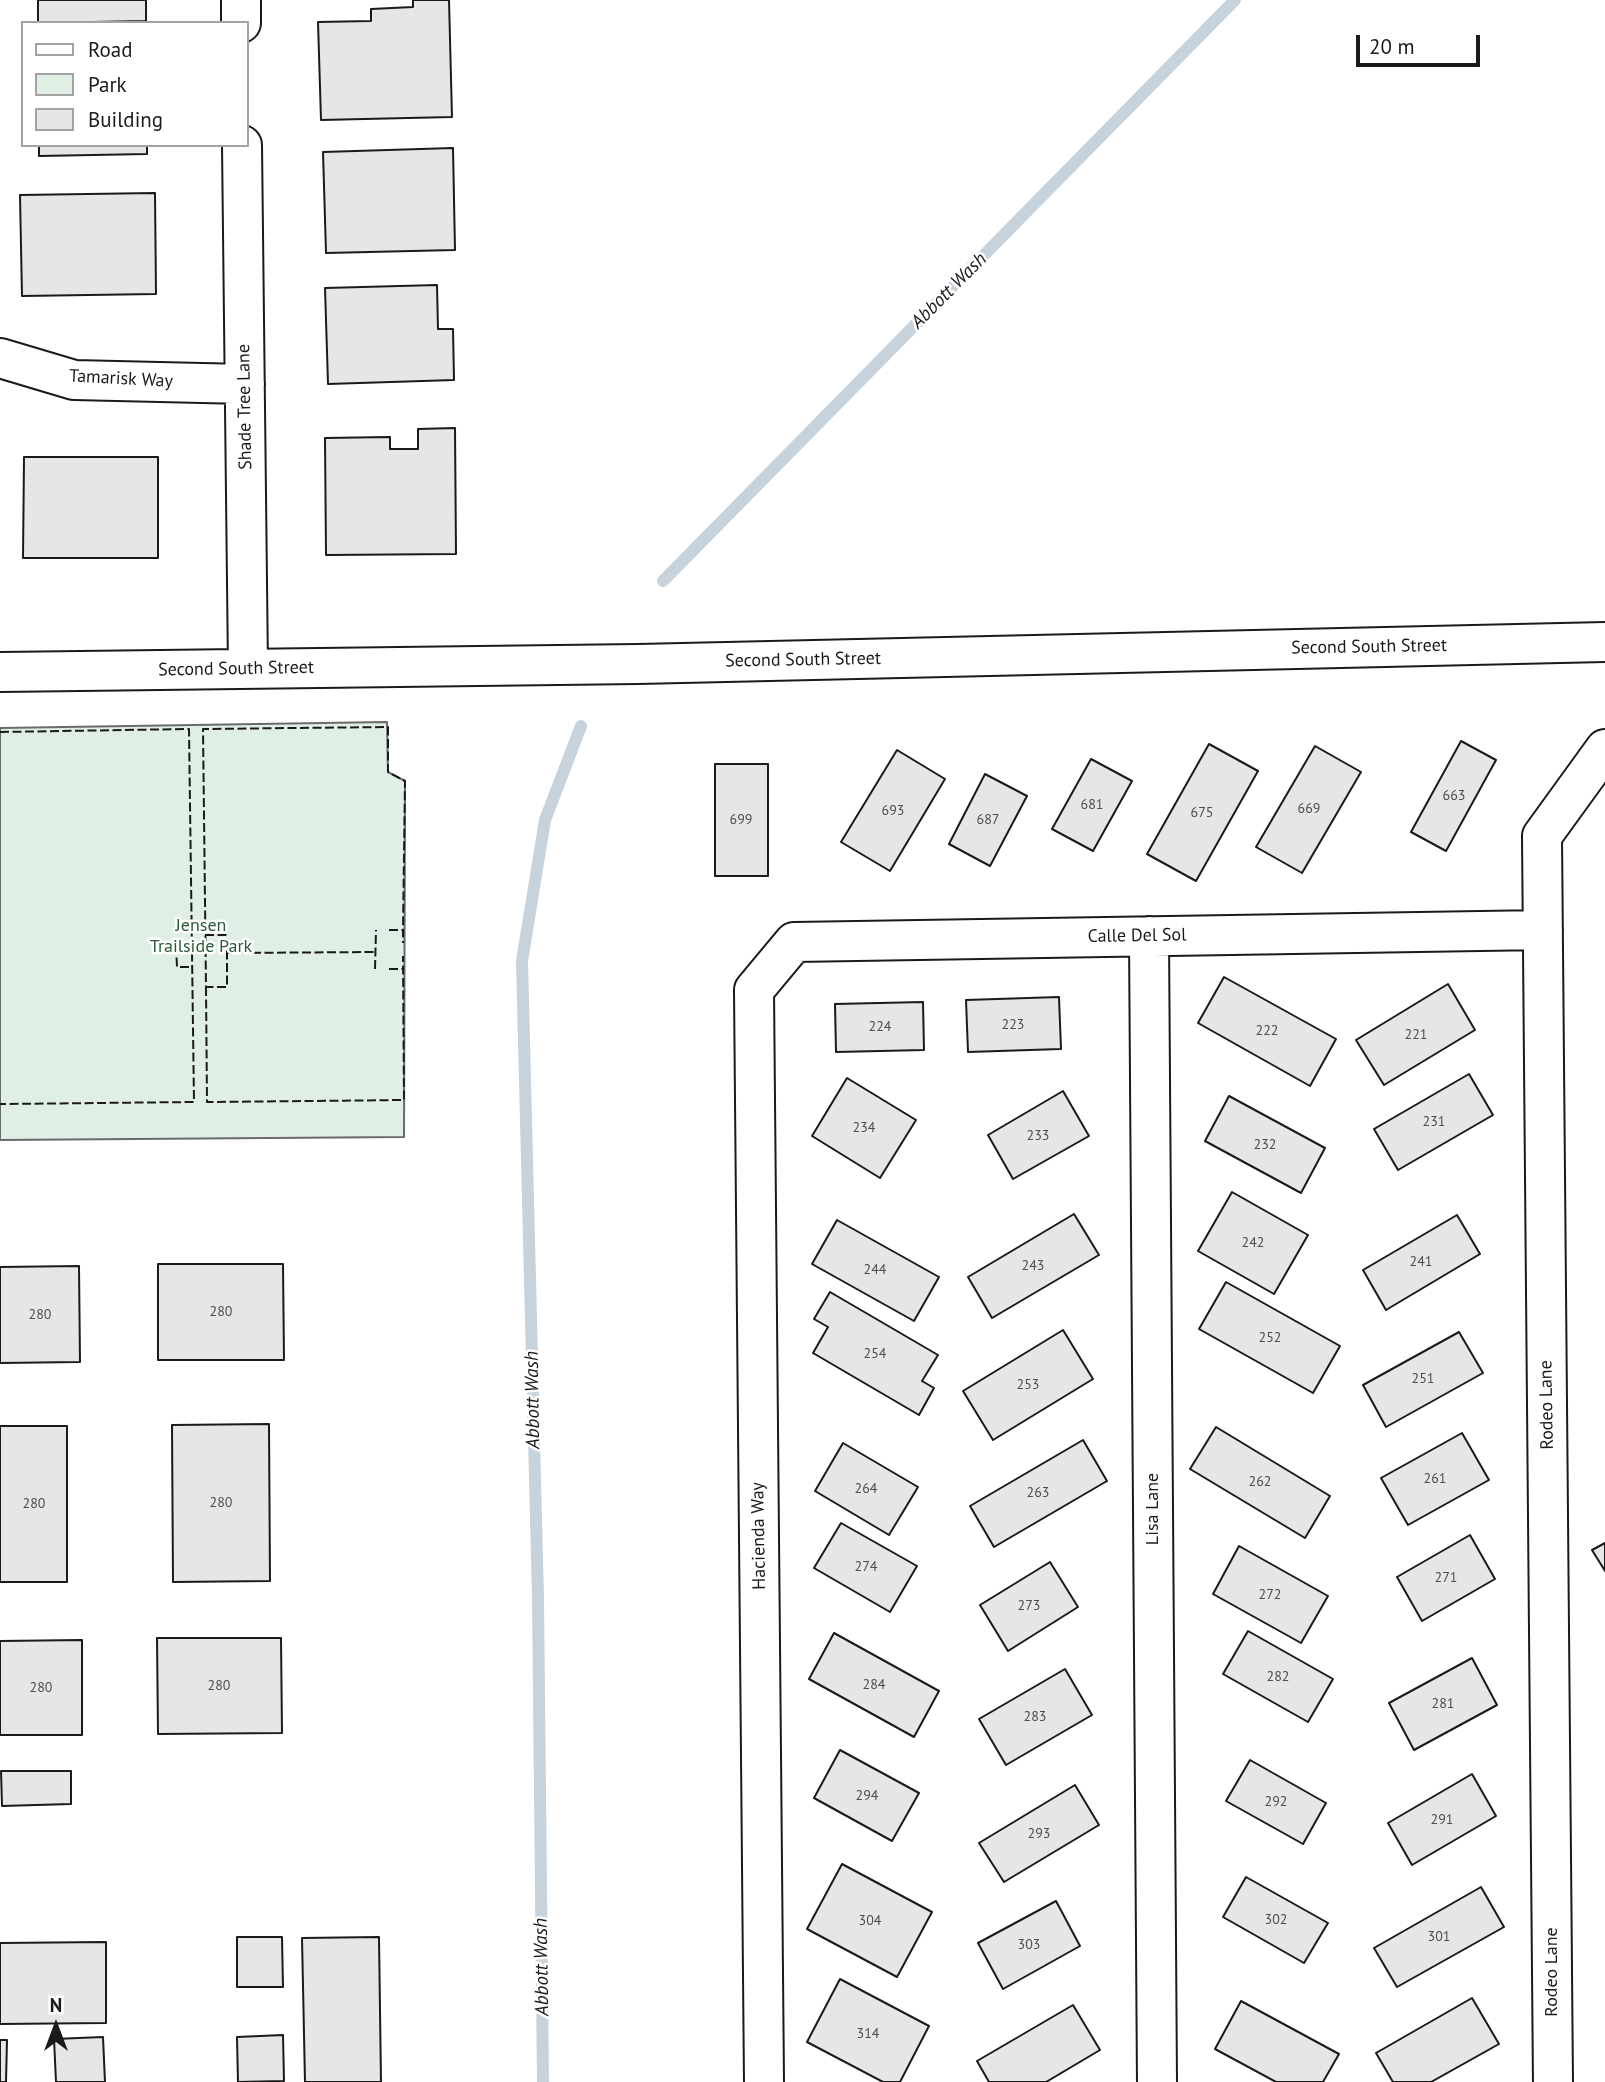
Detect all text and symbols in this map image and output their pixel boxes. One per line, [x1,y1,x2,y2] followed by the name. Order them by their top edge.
[21,21,248,147] legend
[1360,21,1484,65] scale bar
[1369,33,1415,60] text: 20 m
[88,36,132,63] text: Road
[88,71,127,98] text: Park
[88,106,163,133] text: Building
[906,248,992,334] water label: Abbott Wash
[233,344,257,470] street label: Shade Tree Lane
[69,365,173,393] street label: Tamarisk Way
[1291,635,1447,659] street label: Second South Street
[725,648,881,672] street label: Second South Street
[158,657,314,681] street label: Second South Street
[1443,788,1465,804] house number: 663
[1081,797,1103,813] house number: 681
[1298,801,1320,817] house number: 669
[882,803,904,819] house number: 693
[1191,805,1213,821] house number: 675
[730,812,752,828] house number: 699
[977,812,999,828] house number: 687
[150,915,252,958] park label: Jensen Trailside Park
[1087,924,1187,948] street label: Calle Del Sol
[1002,1017,1024,1033] house number: 223
[869,1019,891,1035] house number: 224
[1256,1023,1278,1039] house number: 222
[1405,1027,1427,1043] house number: 221
[1423,1114,1445,1130] house number: 231
[853,1120,875,1136] house number: 234
[1027,1128,1049,1144] house number: 233
[1254,1137,1276,1153] house number: 232
[1242,1235,1264,1251] house number: 242
[1410,1254,1432,1270] house number: 241
[1022,1258,1044,1274] house number: 243
[864,1262,886,1278] house number: 244
[210,1304,232,1320] house number: 280
[29,1307,51,1323] house number: 280
[1259,1330,1281,1346] house number: 252
[864,1346,886,1362] house number: 254
[521,1351,545,1449] water label: Abbott Wash
[1535,1360,1559,1450] street label: Rodeo Lane
[1412,1371,1434,1387] house number: 251
[1017,1377,1039,1393] house number: 253
[1424,1471,1446,1487] house number: 261
[1142,1473,1164,1545] street label: Lisa Lane
[1249,1474,1271,1490] house number: 262
[855,1481,877,1497] house number: 264
[747,1482,771,1590] street label: Hacienda Way
[1027,1485,1049,1501] house number: 263
[210,1495,232,1511] house number: 280
[23,1496,45,1512] house number: 280
[855,1559,877,1575] house number: 274
[1435,1570,1457,1586] house number: 271
[1259,1587,1281,1603] house number: 272
[1018,1598,1040,1614] house number: 273
[1267,1669,1289,1685] house number: 282
[863,1677,885,1693] house number: 284
[208,1678,230,1694] house number: 280
[30,1680,52,1696] house number: 280
[1432,1696,1454,1712] house number: 281
[1024,1709,1046,1725] house number: 283
[856,1788,878,1804] house number: 294
[1265,1794,1287,1810] house number: 292
[1431,1812,1453,1828] house number: 291
[1028,1826,1050,1842] house number: 293
[1265,1912,1287,1928] house number: 302
[859,1913,881,1929] house number: 304
[530,1918,554,2016] water label: Abbott Wash
[1541,1927,1563,2017] street label: Rodeo Lane
[1428,1929,1450,1945] house number: 301
[1018,1937,1040,1953] house number: 303
[21,1991,91,2061] north arrow
[50,1993,62,2017] text: N
[857,2026,879,2042] house number: 314

